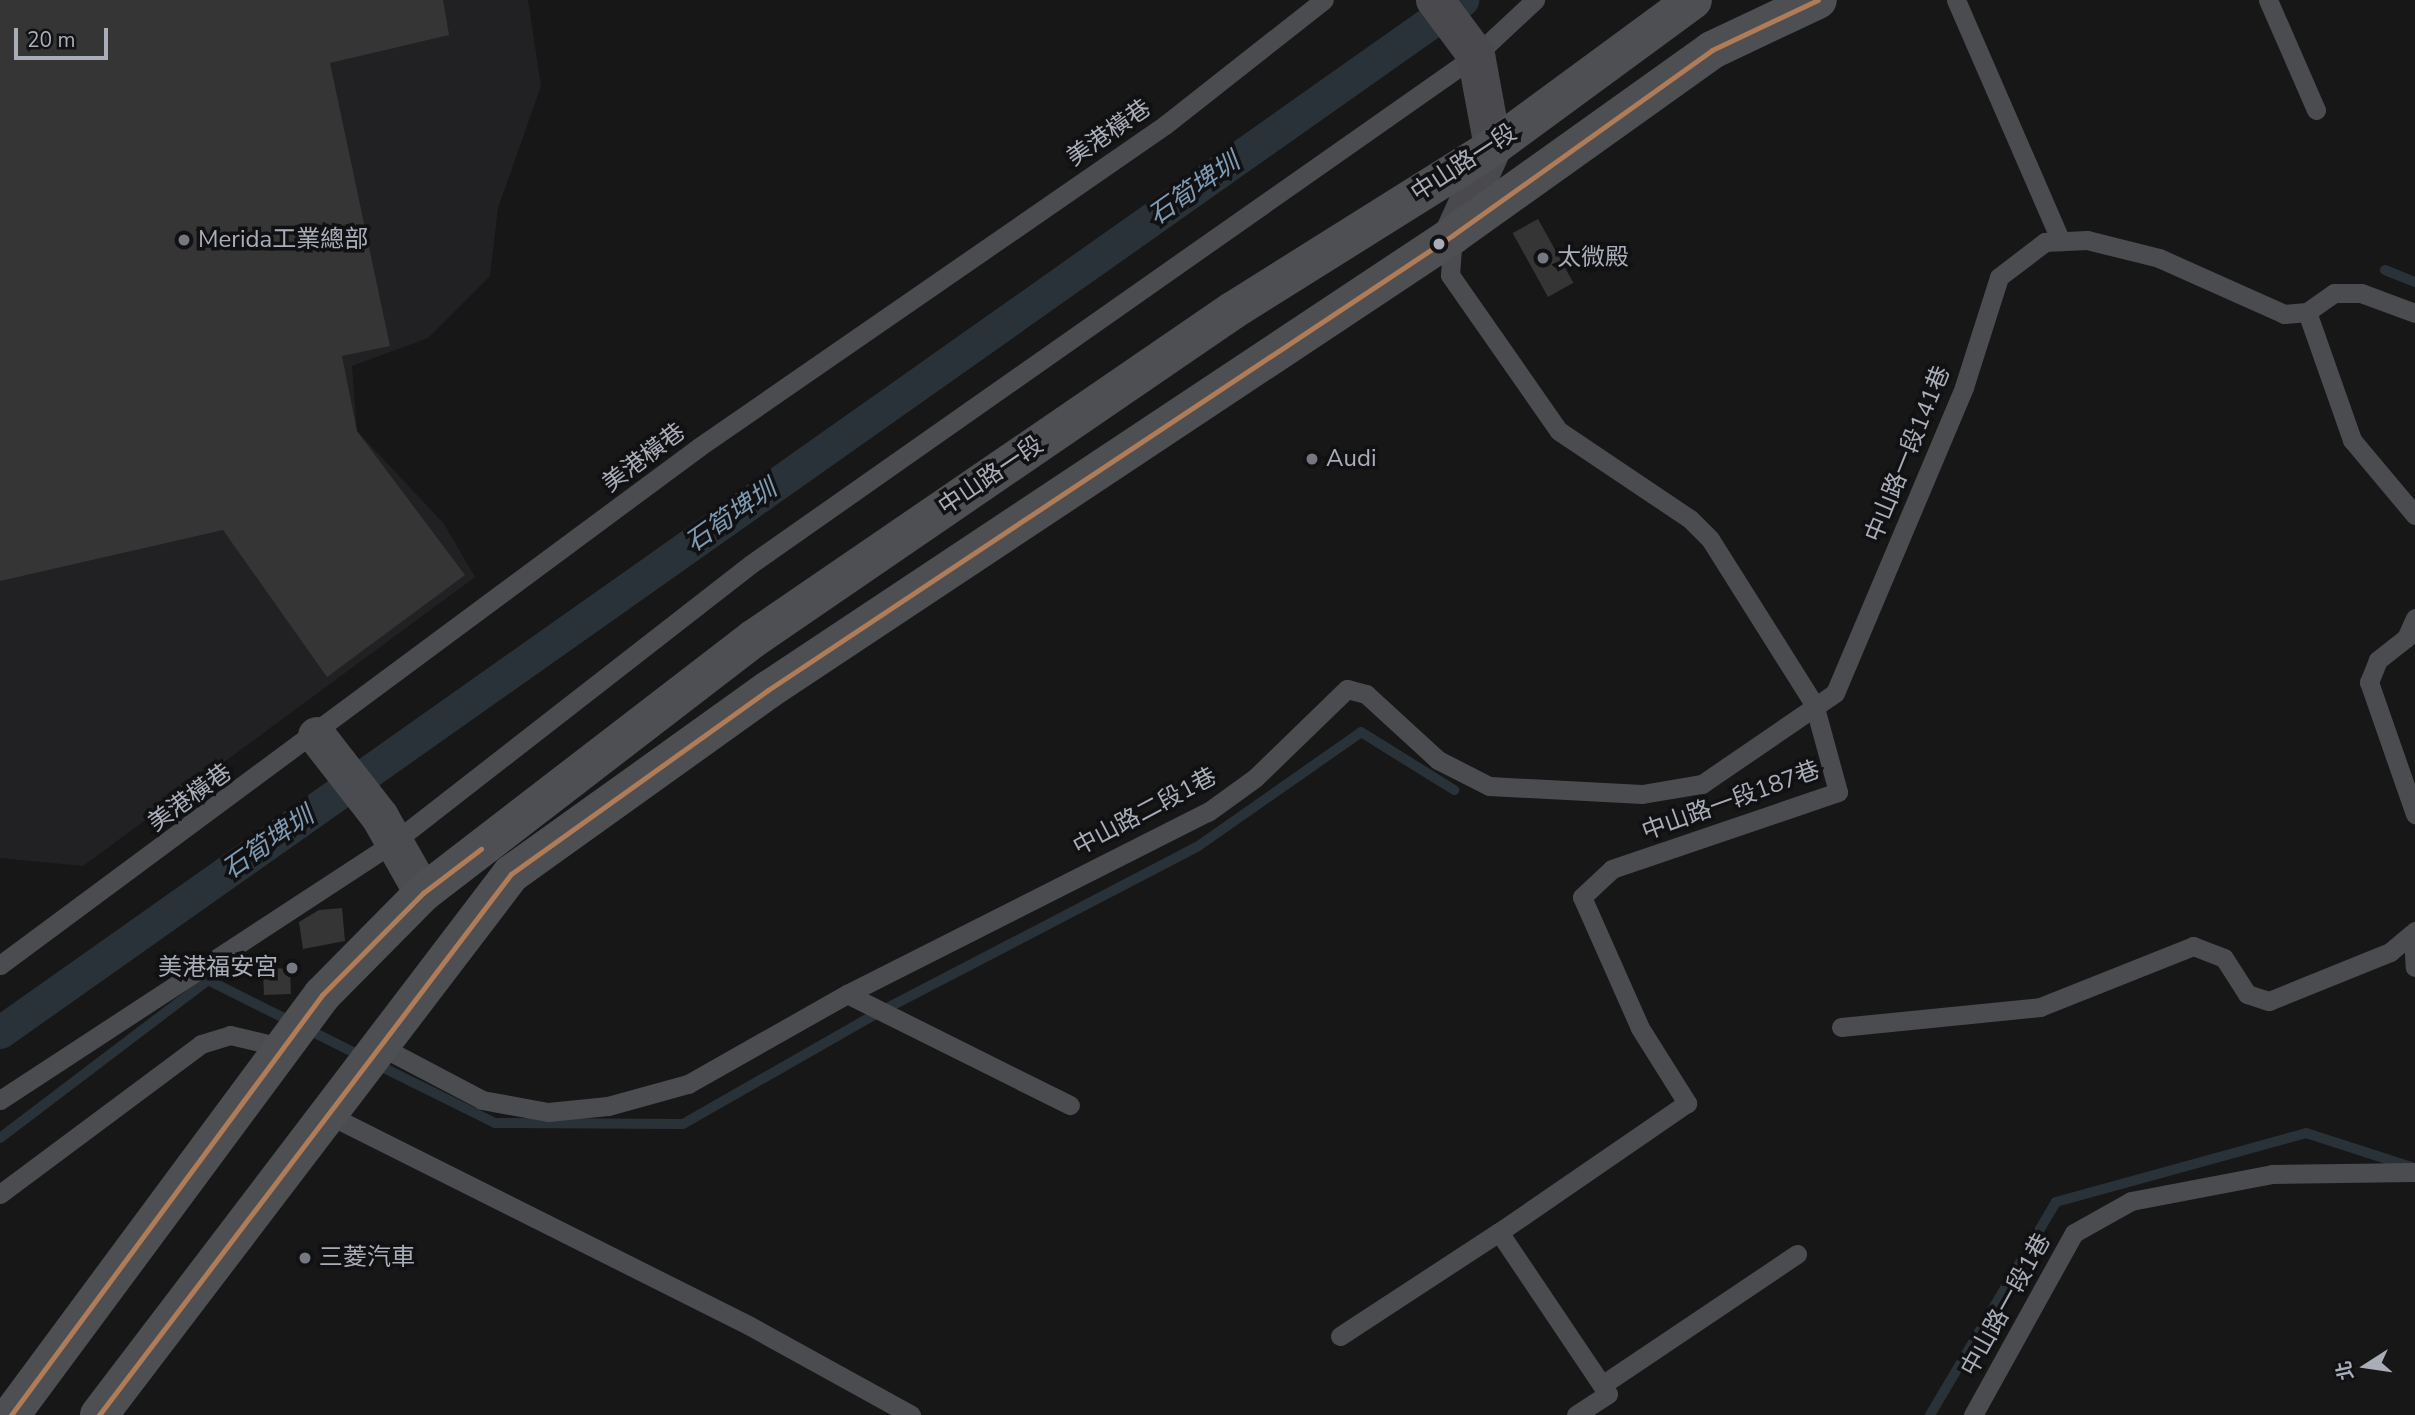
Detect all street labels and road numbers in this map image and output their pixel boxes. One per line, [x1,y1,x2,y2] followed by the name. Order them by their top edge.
[1061,94,1157,172] street label: 美港橫巷
[1406,118,1522,208] street label: 中山路一段
[1860,362,1956,546] street label: 中山路一段141巷
[597,418,691,498] street label: 美港橫巷
[933,431,1049,521] street label: 中山路一段
[1638,755,1824,847] street label: 中山路一段187巷
[143,758,237,838] street label: 美港橫巷
[1068,762,1222,862] street label: 中山路二段1巷
[1955,1229,2057,1381] street label: 中山路一段1巷

